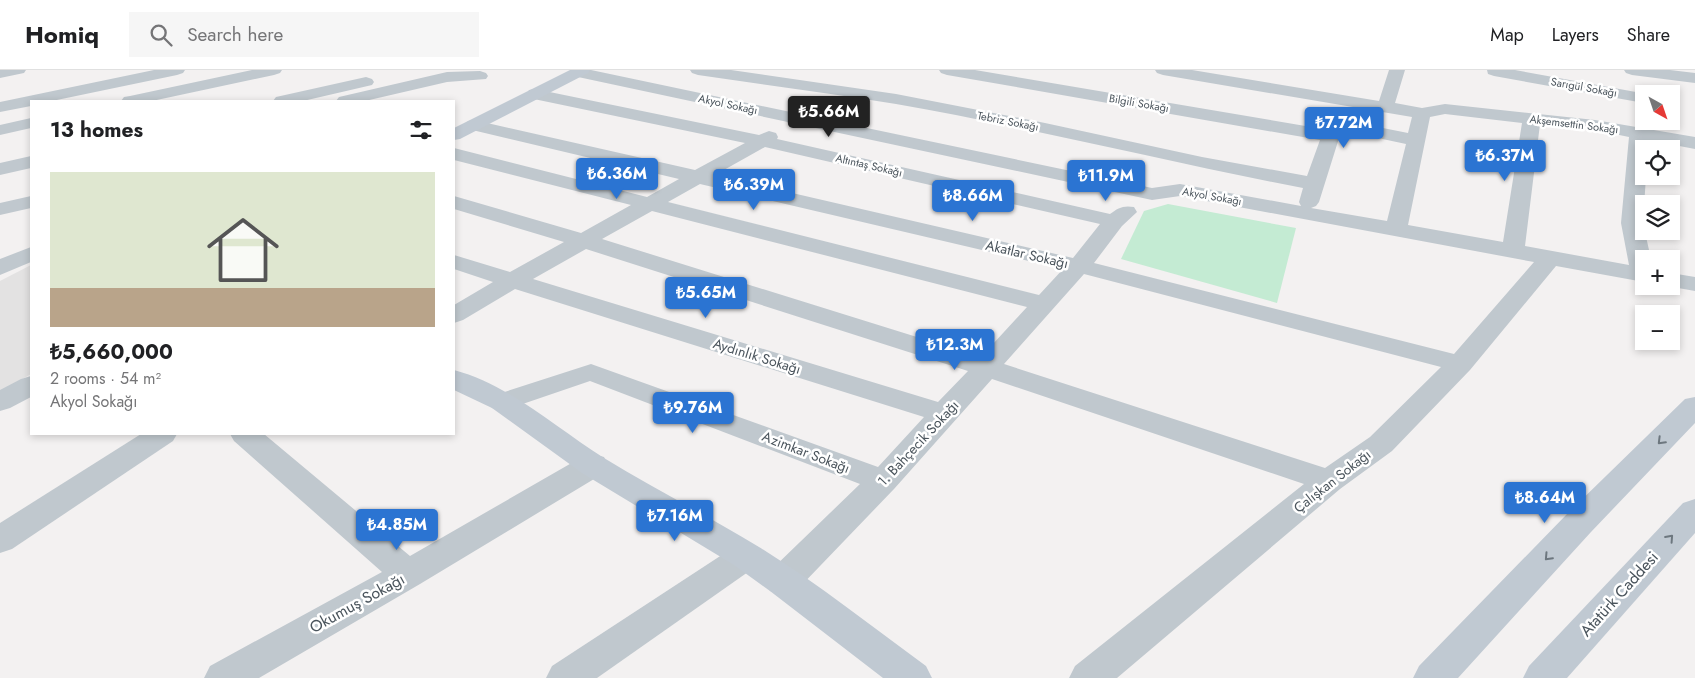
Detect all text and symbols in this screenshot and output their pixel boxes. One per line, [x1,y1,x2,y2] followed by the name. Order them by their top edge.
[129,12,479,57] search box
[25,17,99,52] text: Homiq
[147,21,175,49] icon: search
[187,21,283,48] text: Search here
[1490,22,1524,48] text: Map
[1552,22,1599,48] text: Layers
[1627,22,1670,48] text: Share
[1550,73,1618,101] street label: Sarıgül Sokağı
[1635,85,1680,130] north arrow
[1635,85,1680,350] map controls
[697,90,759,118] street label: Akyol Sokağı
[1108,90,1170,116] street label: Bilgili Sokağı
[788,96,870,138] pin: ₺5.66M
[799,100,859,123] text: ₺5.66M
[1303,106,1385,149] pin: ₺7.72M
[976,107,1040,135] street label: Tebriz Sokağı
[1316,111,1372,134] text: ₺7.72M
[1529,111,1619,137] street label: Akşemsettin Sokağı
[50,115,143,145] text: 13 homes
[407,116,435,144] icon: filters
[1464,140,1546,182] pin: ₺6.37M
[1635,140,1680,185] button: locate
[1476,144,1534,167] text: ₺6.37M
[834,150,904,180] street label: Altıntaş Sokağı
[576,158,658,200] pin: ₺6.36M
[1065,160,1147,202] pin: ₺11.9M
[587,162,647,185] text: ₺6.36M
[1078,164,1134,187] text: ₺11.9M
[713,168,795,211] pin: ₺6.39M
[724,173,784,196] text: ₺6.39M
[932,180,1014,222] pin: ₺8.66M
[1181,183,1243,209] street label: Akyol Sokağı
[943,184,1003,207] text: ₺8.66M
[1635,195,1680,240] button: layers
[198,205,288,295] icon: home
[984,235,1070,273] street label: Akatlar Sokağı
[1635,250,1680,295] button: +
[665,276,747,319] pin: ₺5.65M
[676,281,736,304] text: ₺5.65M
[1635,305,1680,350] button: −
[914,328,996,371] pin: ₺12.3M
[711,333,803,379] street label: Aydınlık Sokağı
[926,333,984,356] text: ₺12.3M
[50,337,173,367] text: ₺5,660,000
[50,367,161,390] text: 2 rooms · 54 m²
[50,390,137,413] text: Akyol Sokağı
[652,392,734,434] pin: ₺9.76M
[664,396,722,419] text: ₺9.76M
[873,396,963,490] street label: 1. Bahçecik Sokağı
[759,426,853,478] street label: Azimkar Sokağı
[1658,435,1667,444] one-way arrow
[1289,444,1375,518] street label: Çalışkan Sokağı
[1504,482,1586,524] pin: ₺8.64M
[1515,486,1575,509] text: ₺8.64M
[634,500,716,542] pin: ₺7.16M
[647,504,703,527] text: ₺7.16M
[356,508,438,551] pin: ₺4.85M
[367,513,427,536] text: ₺4.85M
[1664,535,1673,544] one-way arrow
[1575,546,1663,642] street label: Atatürk Caddesi
[1545,551,1554,560] one-way arrow
[305,567,409,639] street label: Okumuş Sokağı

